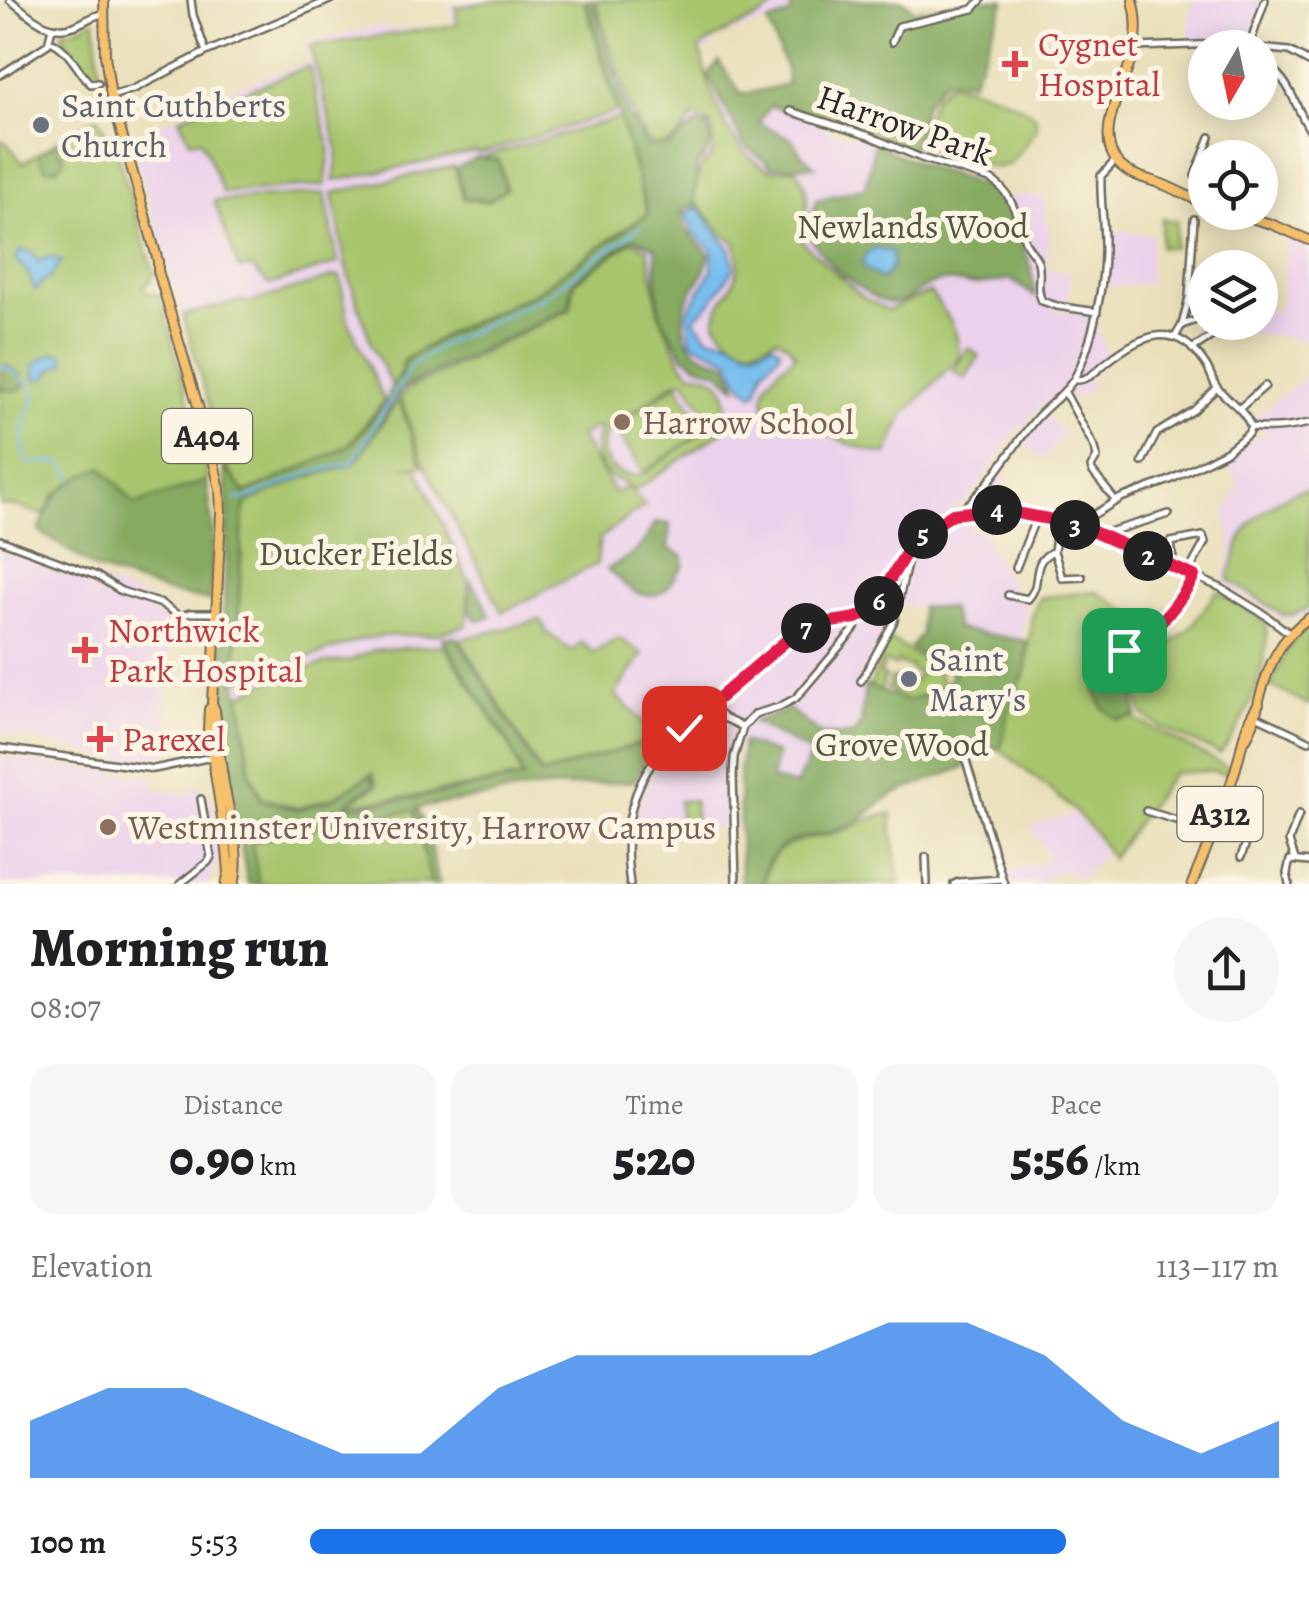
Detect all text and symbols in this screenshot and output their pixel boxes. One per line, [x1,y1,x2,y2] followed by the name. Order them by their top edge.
[1038,20,1160,108] place label: Cygnet Hospital
[1188,30,1278,120] north arrow
[1188,30,1278,340] map controls
[1002,51,1028,77] marker: Cygnet Hospital
[811,73,999,177] street label: Harrow Park
[61,81,286,169] place label: Saint Cuthberts Church
[30,114,52,136] marker: Saint Cuthberts Church
[1188,140,1278,230] button: locate
[797,202,1029,250] park label: Newlands Wood
[1188,250,1278,340] button: layers
[642,398,854,446] place label: Harrow School
[162,409,252,463] road number: A404
[611,411,633,433] marker: Harrow School
[972,485,1022,535] pin: 4
[990,491,1004,529] text: 4
[1050,500,1100,550] pin: 3
[1069,506,1081,544] text: 3
[898,509,948,559] pin: 5
[917,515,929,553] text: 5
[258,529,454,577] park label: Ducker Fields
[1123,531,1173,581] pin: 2
[1141,537,1155,575] text: 2
[854,576,904,626] pin: 6
[872,582,886,620] text: 6
[781,603,831,653] pin: 7
[108,606,303,694] place label: Northwick Park Hospital
[1082,608,1167,693] pin
[800,609,812,647] text: 7
[1097,623,1152,678] icon: arrive
[929,635,1026,723] place label: Saint Mary's
[72,637,98,663] marker: Northwick Park Hospital
[898,668,920,690] marker: Saint Mary's
[642,686,727,771] pin
[657,701,712,756] icon: check
[122,715,225,763] place label: Parexel
[815,720,989,768] park label: Grove Wood
[87,726,113,752] marker: Parexel
[1178,787,1262,841] road number: A312
[127,803,716,851] place label: Westminster University, Harrow Campus
[97,816,119,838] marker: Westminster University, Harrow Campus
[30,910,329,985] text: Morning run
[1174,917,1279,1022] button: share
[30,985,101,1029] text: 08:07
[183,1086,283,1124] text: Distance
[625,1086,684,1124] text: Time
[1050,1086,1102,1124] text: Pace
[169,1124,254,1192] text: 0.90
[614,1124,695,1192] text: 5:20
[1011,1124,1089,1192] text: 5:56
[254,1147,297,1185] text: km
[1089,1147,1141,1185] text: /km
[30,1244,153,1288] text: Elevation
[1156,1244,1279,1288] text: 113–117 m
[30,1520,106,1564] text: 100 m
[190,1520,238,1564] text: 5:53

